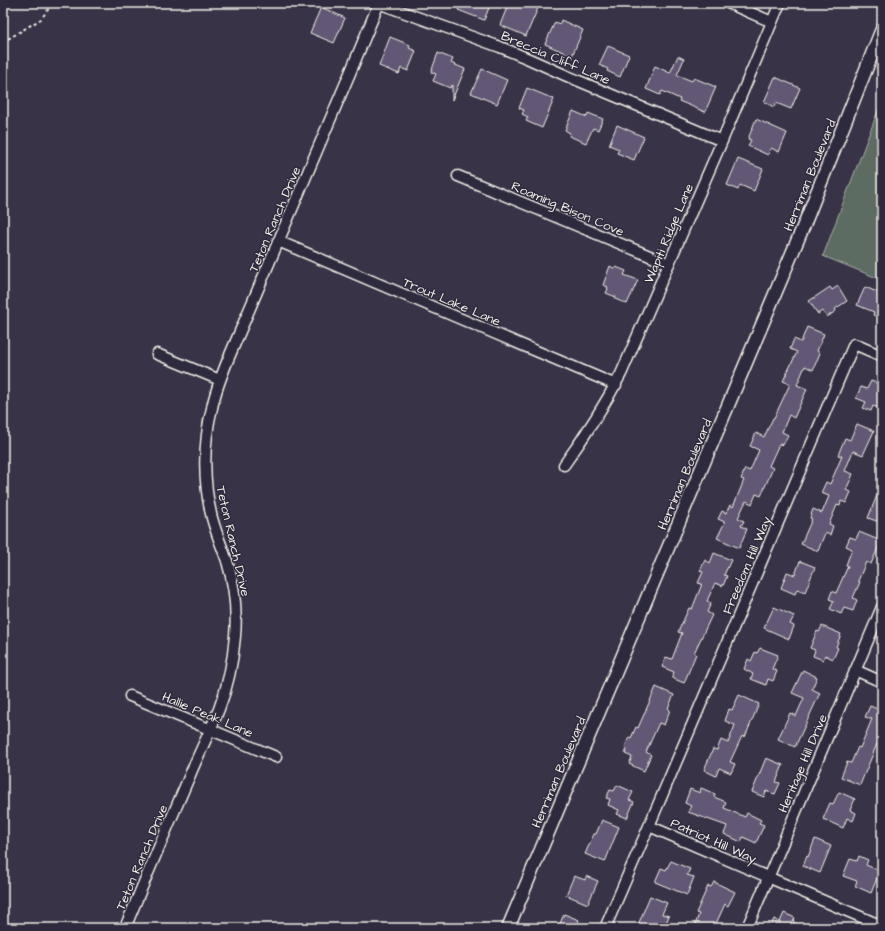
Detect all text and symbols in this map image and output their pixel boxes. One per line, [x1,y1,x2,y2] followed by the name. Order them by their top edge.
[498,27,613,89] street label: Breccia Cliff Lane
[779,116,841,234] street label: Herriman Boulevard
[245,164,305,275] street label: Teton Ranch Drive
[508,177,627,242] street label: Roaming Bison Cove
[640,181,699,286] street label: Wapiti Ridge Lane
[400,273,503,331] street label: Trout Lake Lane
[653,416,717,533] street label: Herriman Boulevard
[212,484,255,598] street label: Teton Ranch Drive
[718,514,777,617] street label: Freedom Hill Way
[159,688,256,742] street label: Hallie Peak Lane
[774,711,833,816] street label: Heritage Hill Drive
[527,714,591,831] street label: Herriman Boulevard
[112,802,172,913] street label: Teton Ranch Drive
[667,814,759,869] street label: Patriot Hill Way

